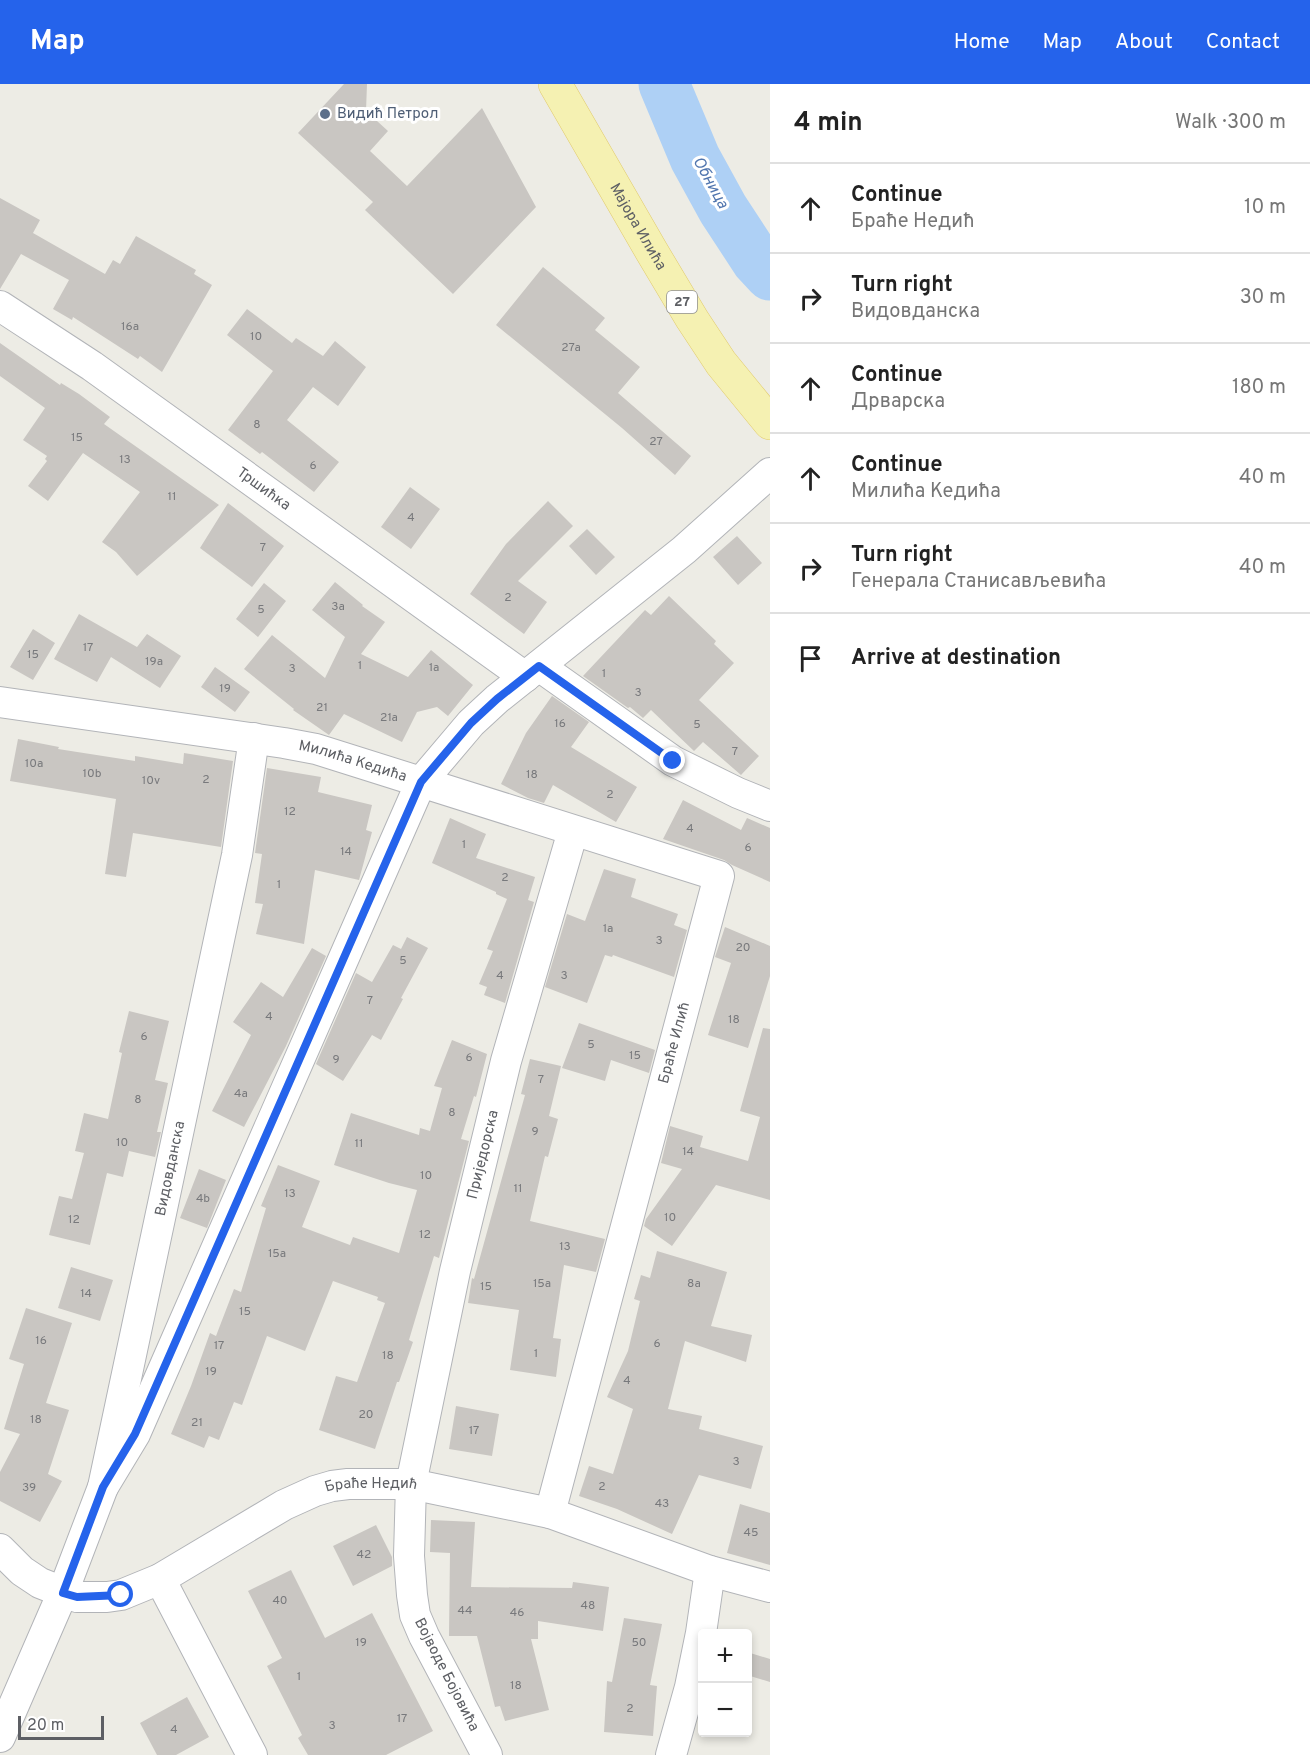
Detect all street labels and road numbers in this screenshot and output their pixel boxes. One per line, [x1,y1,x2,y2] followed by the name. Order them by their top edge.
[605,180,670,274] street label: Мајора Илића
[667,291,697,313] road number: 27
[233,463,294,515] street label: Тршићка
[297,736,409,787] street label: Милића Кедића
[655,1000,695,1086] street label: Браће Илић
[463,1108,503,1201] street label: Приједорска
[151,1119,190,1218] street label: Видовданска
[322,1474,419,1497] street label: Браће Недић
[409,1615,483,1735] street label: Војводе Бојовића

